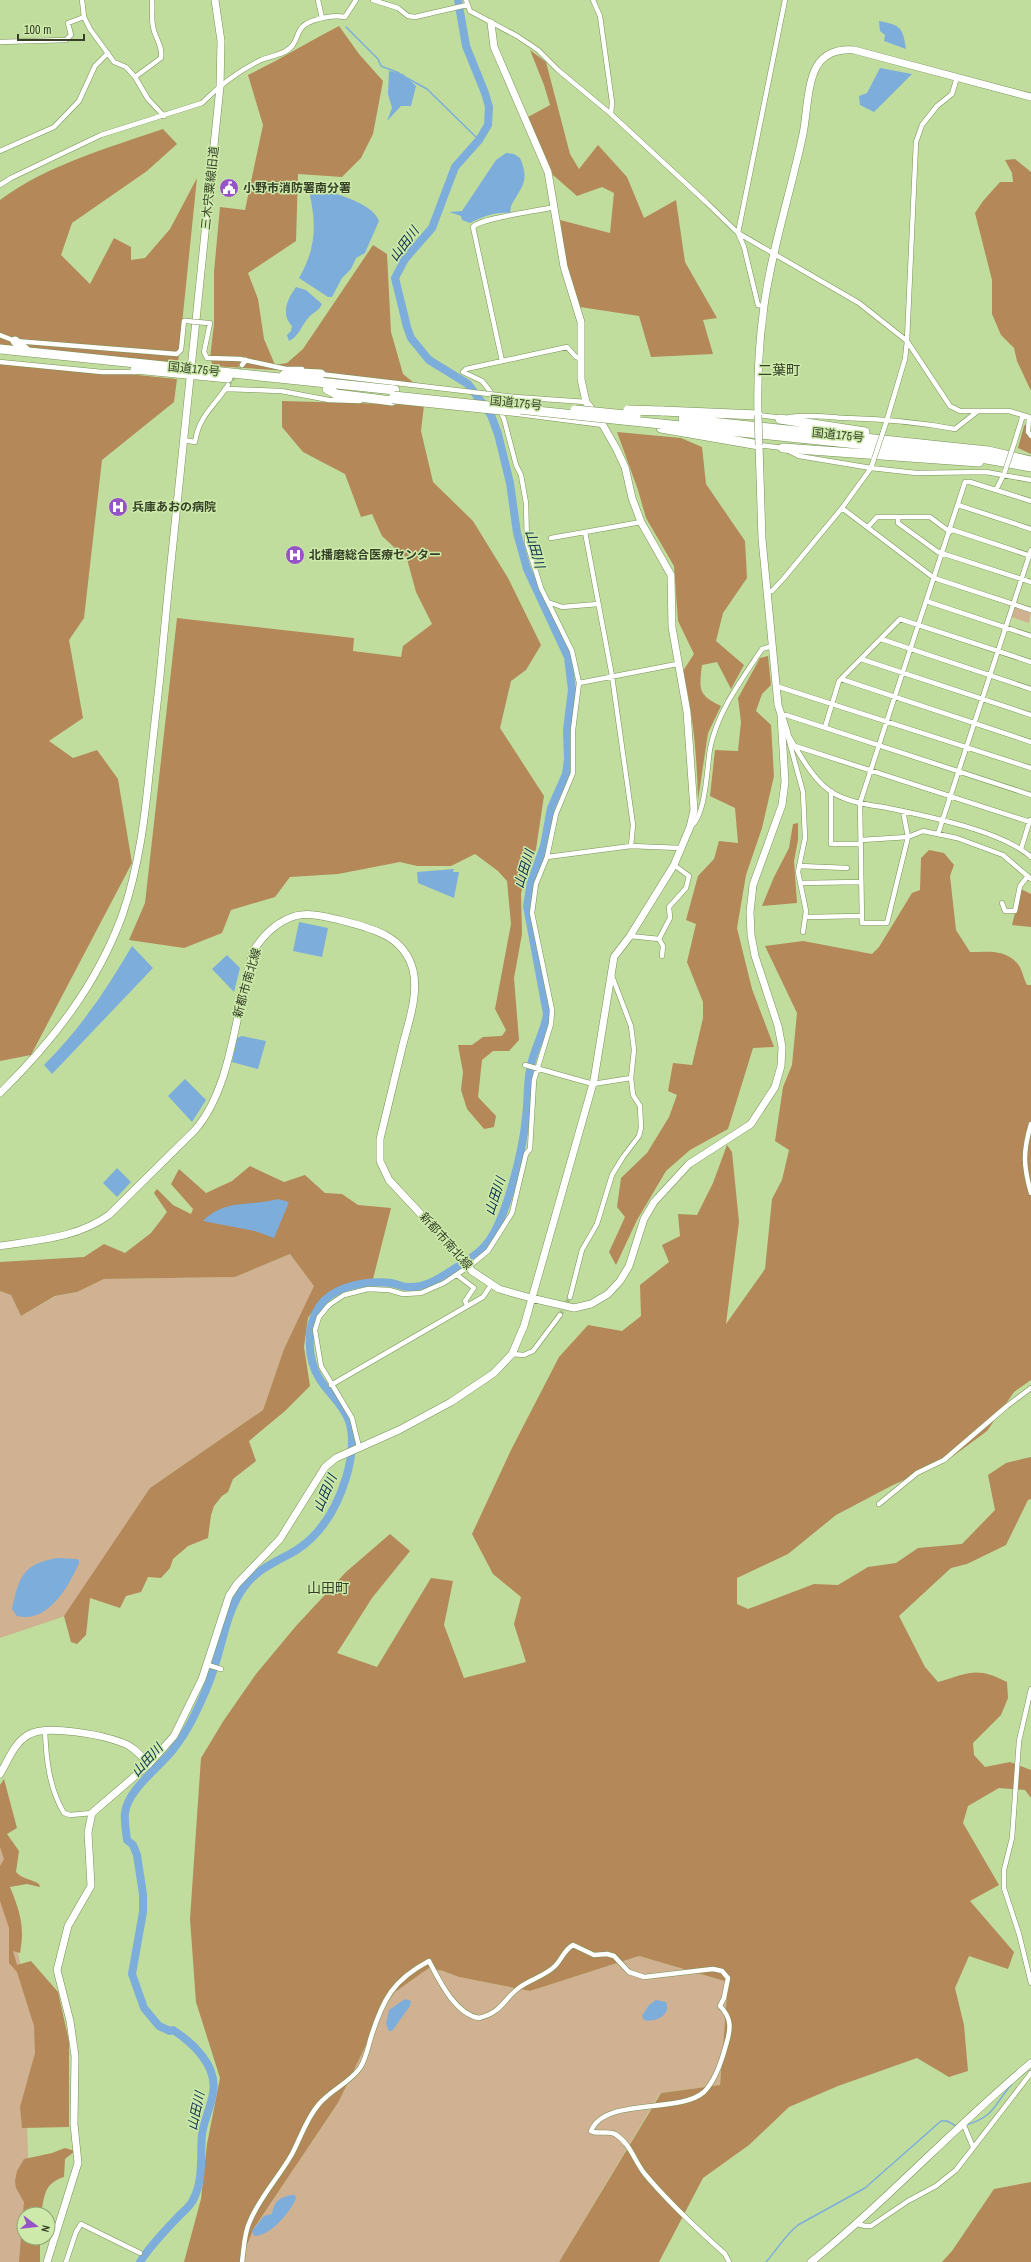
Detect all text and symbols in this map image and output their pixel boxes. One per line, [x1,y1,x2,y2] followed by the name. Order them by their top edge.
[18,16,84,42] scale bar
[24,22,51,38] text: 100 m
[198,145,222,231] street label: 三木宍粟線旧道
[218,177,240,199] public building icon: 小野市消防署南分署
[243,180,351,196] place label: 小野市消防署南分署
[385,222,424,265] water label: 山田川
[167,358,221,380] street label: 国道175号
[758,361,800,379] district label: 二葉町
[489,392,543,414] street label: 国道175号
[811,424,865,446] street label: 国道175号
[107,496,129,518] hospital icon: 兵庫あおの病院
[132,499,216,515] place label: 兵庫あおの病院
[521,528,549,572] water label: 山田川
[284,544,306,566] hospital icon: 北播磨総合医療センター
[309,547,441,563] place label: 北播磨総合医療センター
[510,846,538,890] water label: 山田川
[229,946,265,1020] street label: 新都市南北線
[481,1173,510,1217] water label: 山田川
[416,1209,476,1273] street label: 新都市南北線
[310,1470,341,1514] water label: 山田川
[307,1579,349,1597] district label: 山田町
[128,1738,168,1780] water label: 山田川
[184,2088,209,2132] water label: 山田川
[16,2206,56,2246] north arrow
[38,2224,53,2234] text: N

